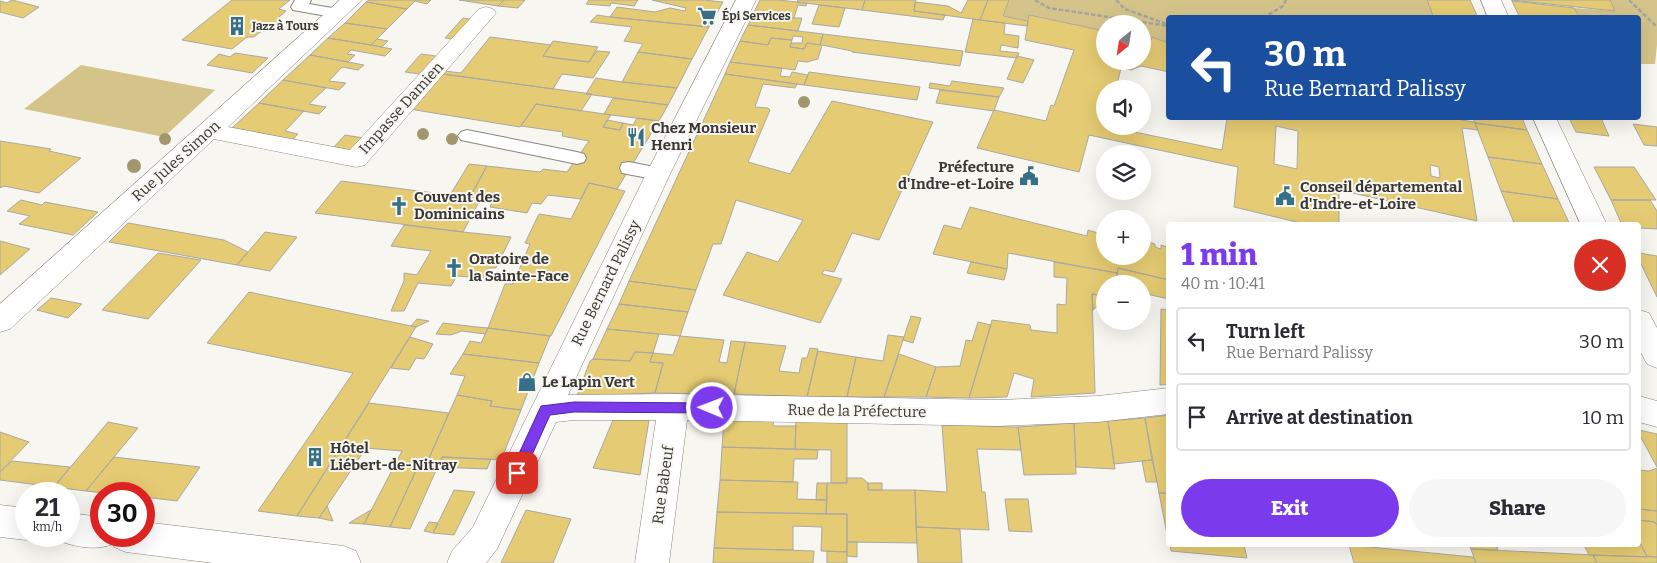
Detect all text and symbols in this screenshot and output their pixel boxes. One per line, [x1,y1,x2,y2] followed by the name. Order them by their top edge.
[696,5,718,27] supermarket icon: Épi Services
[722,7,791,23] place label: Épi Services
[226,15,248,37] building icon: Jazz à Tours
[1096,15,1151,70] north arrow
[1096,15,1151,330] map controls
[251,19,319,33] place label: Jazz à Tours
[1264,33,1346,75] text: 30 m
[1181,35,1246,100] icon: left
[355,58,447,158] street label: Impasse Damien
[1264,75,1466,102] text: Rue Bernard Palissy
[1096,80,1151,135] button: sound
[128,116,224,205] street label: Rue Jules Simon
[651,119,756,154] place label: Chez Monsieur Henri
[625,126,647,148] restaurant icon: Chez Monsieur Henri
[1096,145,1151,200] button: layers
[898,158,1014,193] place label: Préfecture d'Indre-et-Loire
[1018,165,1040,187] public building icon: Préfecture d'Indre-et-Loire
[1300,178,1462,213] place label: Conseil départemental d'Indre-et-Loire
[1274,185,1296,207] public building icon: Conseil départemental d'Indre-et-Loire
[414,188,505,223] place label: Couvent des Dominicains
[388,195,410,217] church icon: Couvent des Dominicains
[1096,210,1151,265] button: +
[568,217,644,349] street label: Rue Bernard Palissy
[1181,237,1257,273] text: 1 min
[1574,239,1626,291] button: close
[469,250,569,285] place label: Oratoire de la Sainte-Face
[443,257,465,279] church icon: Oratoire de la Sainte-Face
[1181,274,1265,293] text: 40 m · 10:41
[1096,275,1151,330] button: −
[1226,320,1305,343] text: Turn left
[1183,327,1211,355] icon: left
[1579,330,1624,353] text: 30 m
[1226,343,1373,362] text: Rue Bernard Palissy
[516,371,538,393] shop icon: Le Lapin Vert
[542,373,635,391] place label: Le Lapin Vert
[685,381,737,433] position arrow
[787,401,927,421] street label: Rue de la Préfecture
[1183,403,1211,431] icon: arrive
[1226,406,1413,429] text: Arrive at destination
[1582,406,1624,429] text: 10 m
[330,439,458,474] place label: Hôtel Liébert-de-Nitray
[649,443,678,525] street label: Rue Babeuf
[304,446,326,468] building icon: Hôtel Liébert-de-Nitray
[496,452,538,494] pin
[503,459,531,487] icon: arrive
[1181,479,1399,537] button: Exit
[1409,479,1626,537] button: Share
[90,482,155,547] speed limit sign: 30
[35,493,60,523] text: 21
[33,520,62,534] text: km/h

